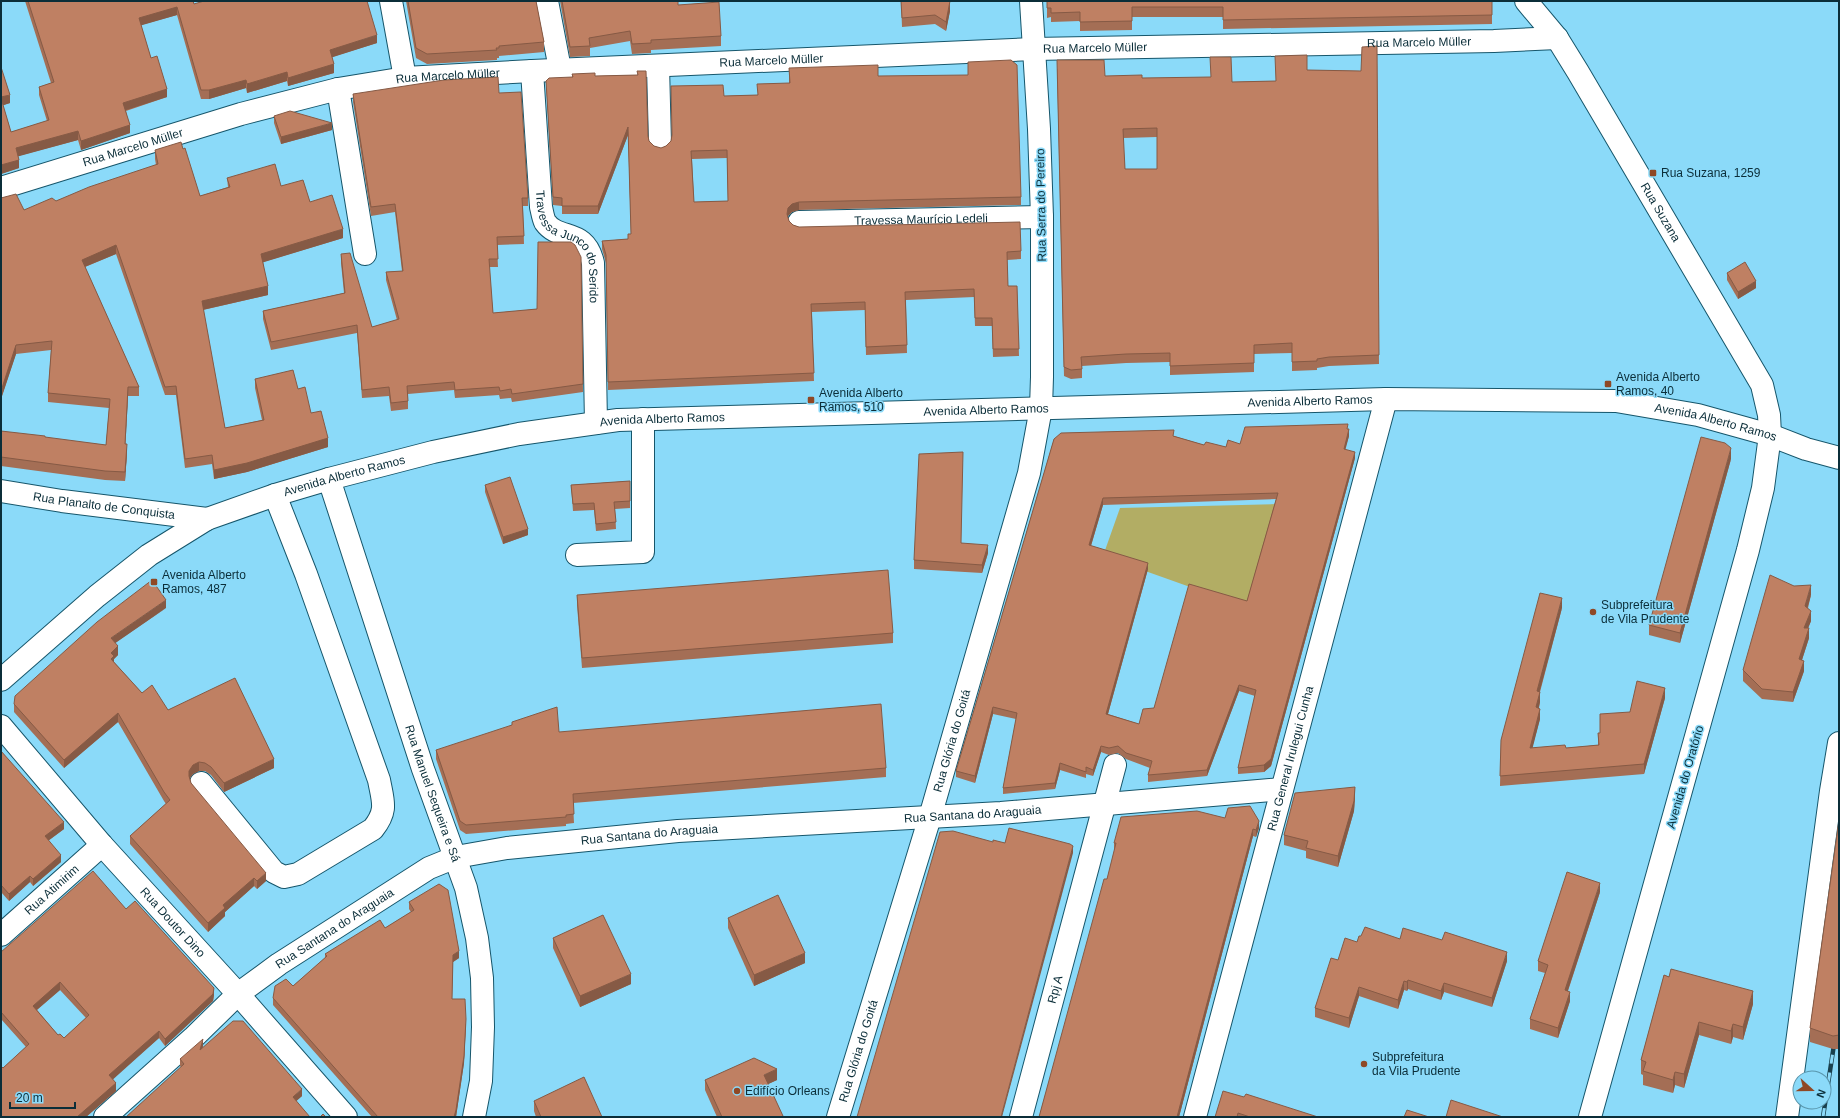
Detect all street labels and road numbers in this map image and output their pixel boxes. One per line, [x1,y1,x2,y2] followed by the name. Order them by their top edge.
[1367,34,1471,50] street label: Rua Marcelo Müller
[1043,40,1147,56] street label: Rua Marcelo Müller
[719,51,824,70] street label: Rua Marcelo Müller
[395,66,500,86] street label: Rua Marcelo Müller
[81,125,185,169] street label: Rua Marcelo Müller
[1033,148,1049,262] street label: Rua Serra do Pereiro
[1638,180,1683,245] street label: Rua Suzana
[533,190,601,303] street label: Travessa Junco do Serido
[854,211,988,228] street label: Travessa Maurício Ledeli
[1247,392,1373,410] street label: Avenida Alberto Ramos
[923,401,1049,419] street label: Avenida Alberto Ramos
[1654,401,1779,444] street label: Avenida Alberto Ramos
[599,410,725,430] street label: Avenida Alberto Ramos
[282,453,406,499] street label: Avenida Alberto Ramos
[32,489,176,522] street label: Rua Planalto de Conquista
[1264,684,1316,833] street label: Rua General Irulegui Cunha
[930,688,973,794] street label: Rua Glória do Goitá
[402,723,463,864] street label: Rua Manuel Sequeira e Sá
[1664,724,1706,830] street label: Avenida do Oratório
[904,803,1042,825] street label: Rua Santana do Araguaia
[580,822,719,848] street label: Rua Santana do Araguaia
[22,862,82,918] street label: Rua Atimirim
[137,885,208,961] street label: Rua Doutor Dino
[273,885,397,971] street label: Rua Santana do Araguaia
[1045,974,1066,1005] street label: Rpj A
[836,998,881,1104] street label: Rua Glória do Goitá

